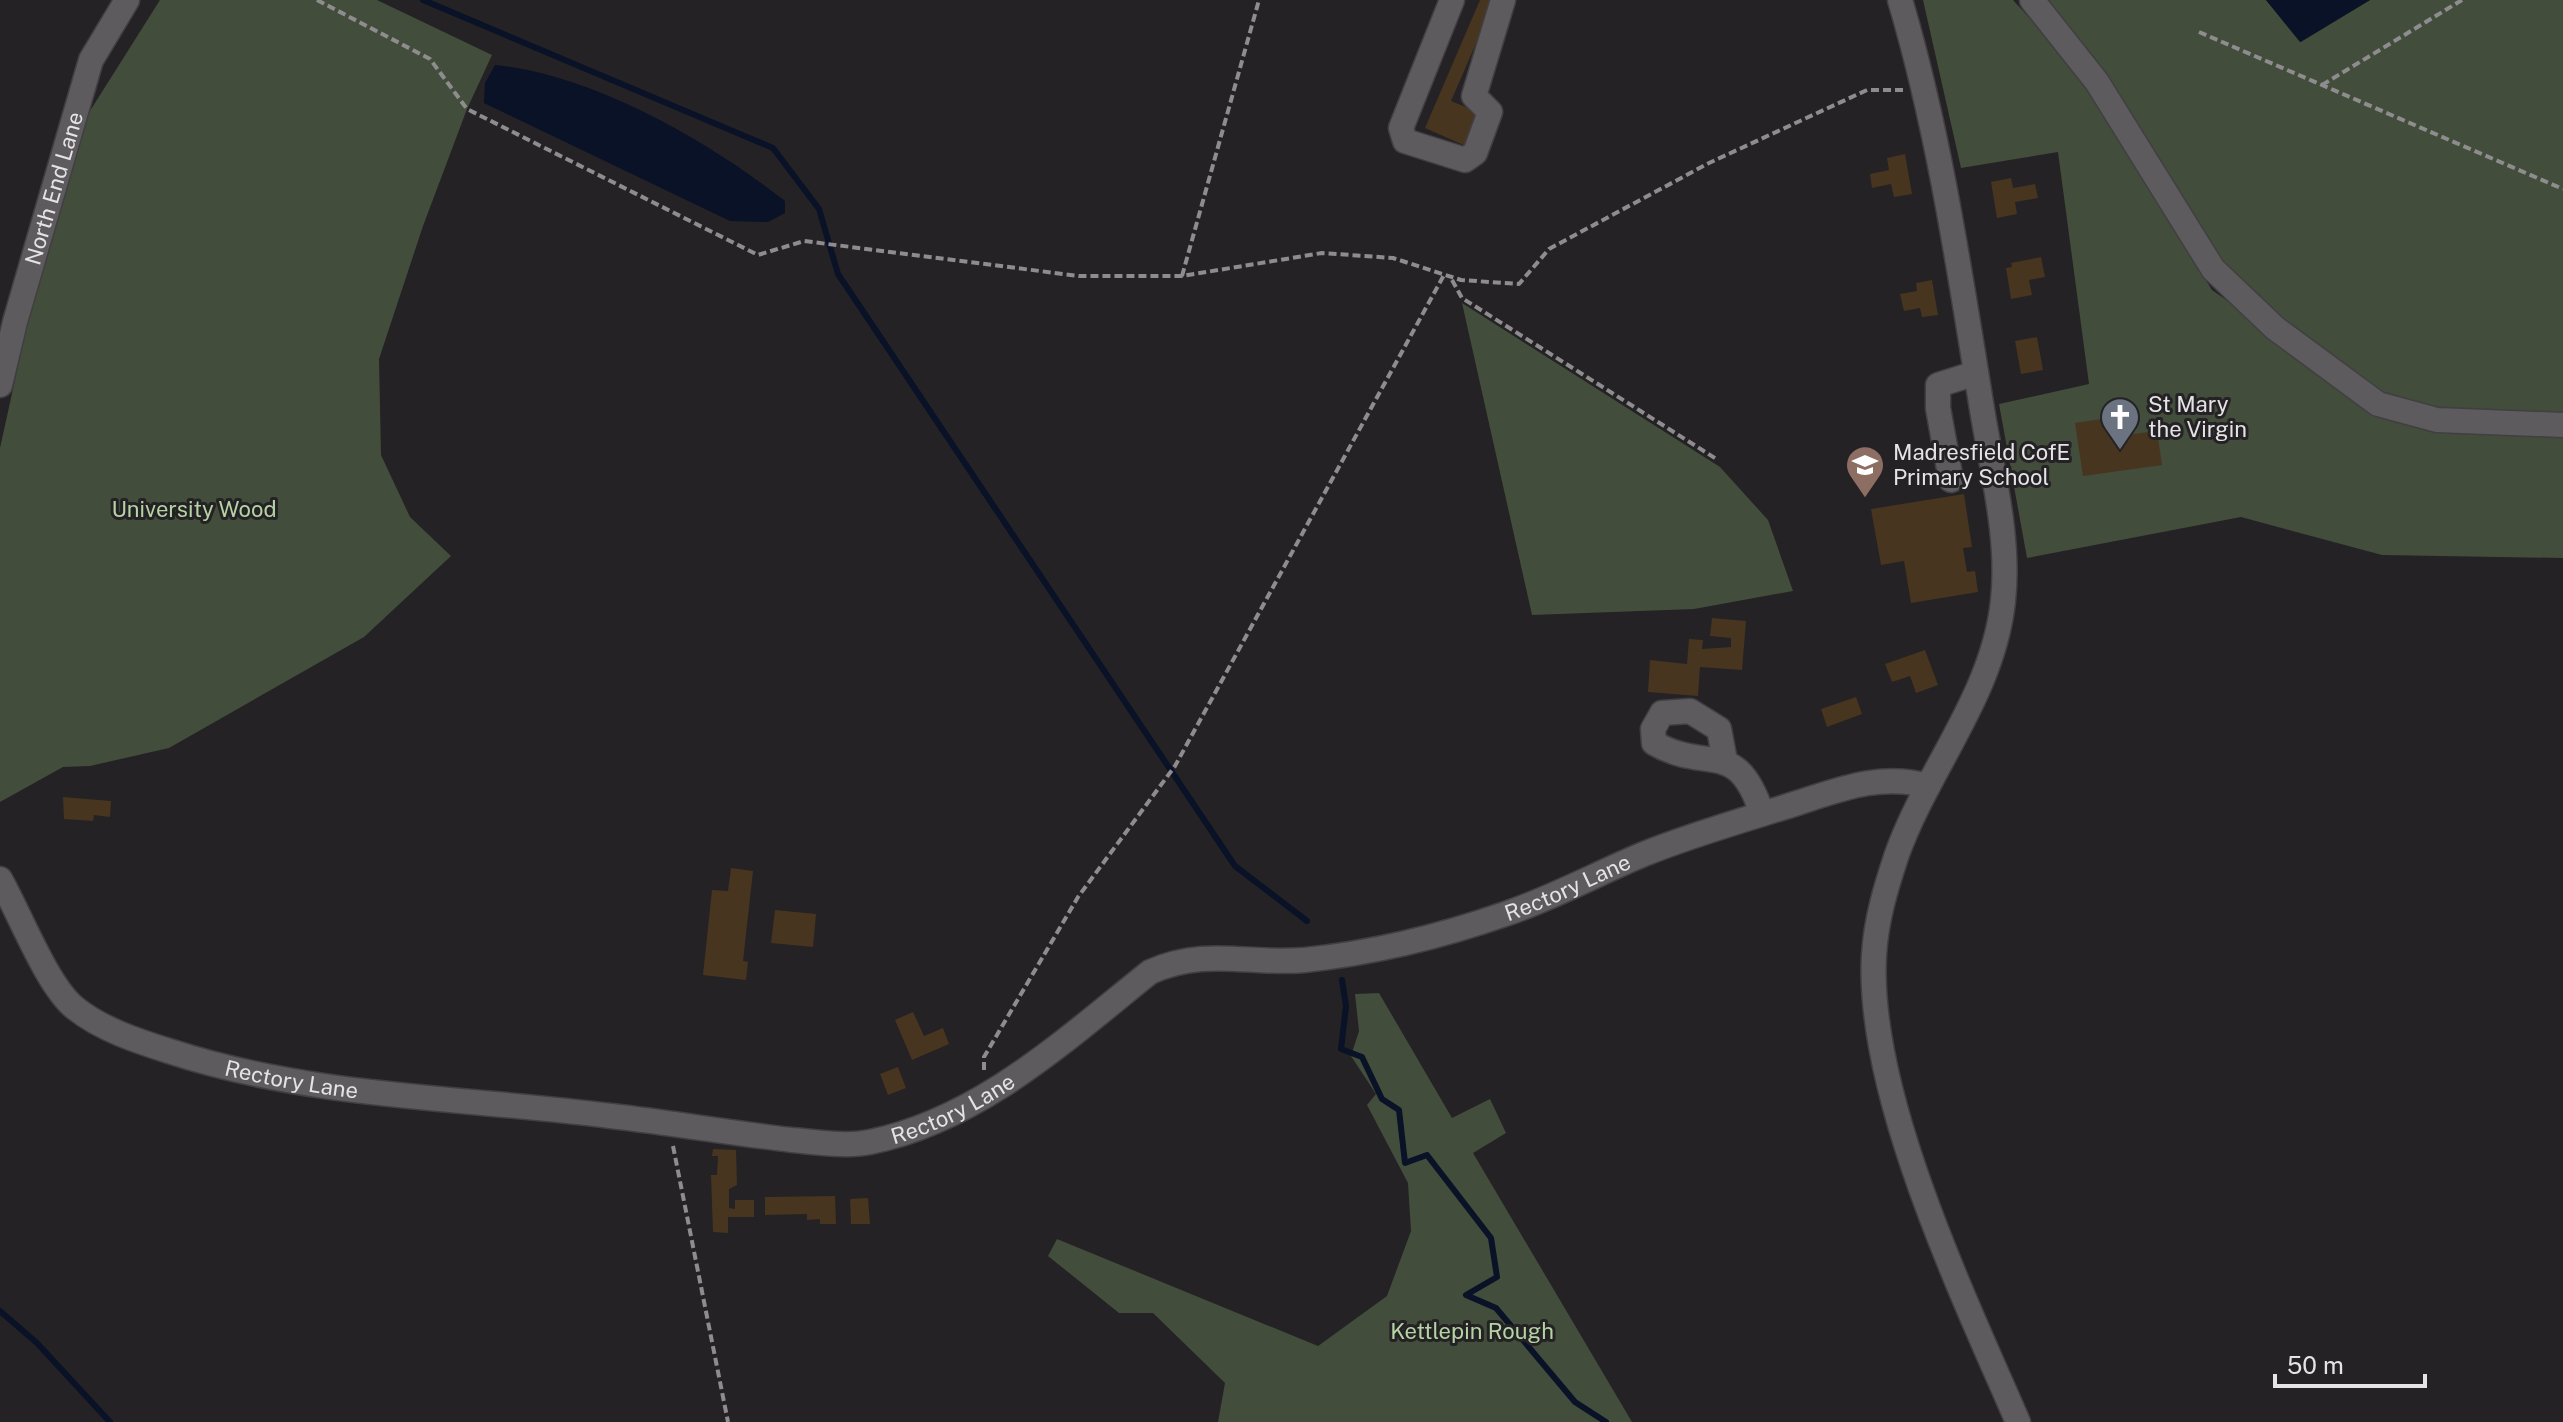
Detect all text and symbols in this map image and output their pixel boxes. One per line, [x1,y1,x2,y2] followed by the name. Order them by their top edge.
[19,109,88,268] street label: North End Lane
[2148,391,2247,442] place label: St Mary the Virgin
[2099,396,2141,451] church icon: St Mary the Virgin
[1893,439,2070,490] place label: Madresfield CofE Primary School
[1844,444,1886,499] school or university icon: Madresfield CofE Primary School
[111,496,277,522] park label: University Wood
[1501,848,1634,926] street label: Rectory Lane
[222,1054,360,1103] street label: Rectory Lane
[888,1068,1020,1149] street label: Rectory Lane
[1390,1318,1554,1344] park label: Kettlepin Rough
[2275,1338,2425,1388] scale bar
[2287,1351,2344,1379] text: 50 m

